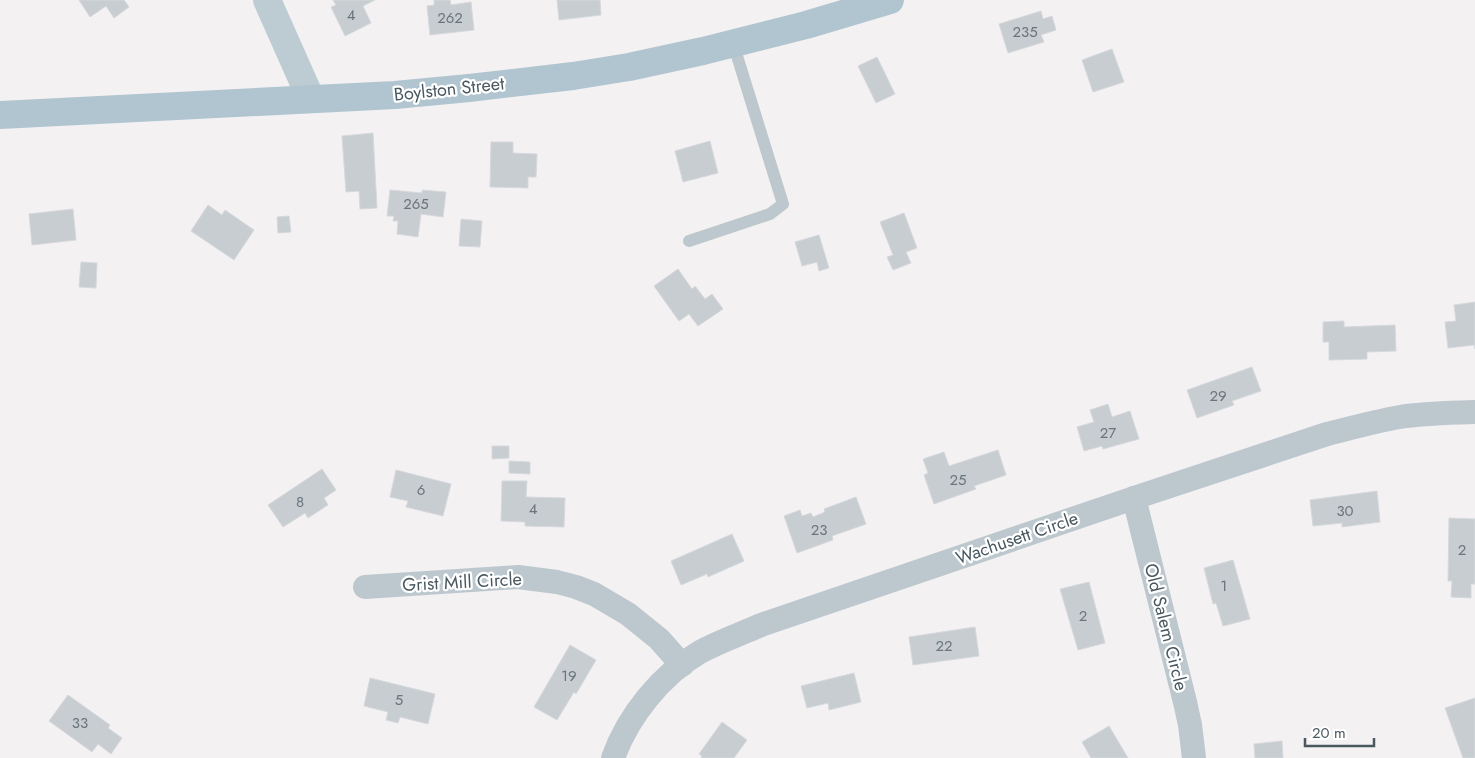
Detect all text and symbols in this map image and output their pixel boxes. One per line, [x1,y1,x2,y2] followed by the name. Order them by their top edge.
[347,4,356,26] house number: 4
[437,7,463,29] house number: 262
[1012,21,1038,43] house number: 235
[393,70,506,108] street label: Boylston Street
[403,193,429,215] house number: 265
[1209,385,1227,407] house number: 29
[1100,422,1116,444] house number: 27
[950,469,967,491] house number: 25
[417,479,425,501] house number: 6
[296,491,304,513] house number: 8
[529,498,538,520] house number: 4
[1336,500,1354,522] house number: 30
[952,505,1082,571] street label: Wachusett Circle
[811,519,827,541] house number: 23
[1458,539,1466,561] house number: 2
[1138,561,1194,693] street label: Old Salem Circle
[402,566,522,598] street label: Grist Mill Circle
[1221,575,1227,597] house number: 1
[1079,605,1087,627] house number: 2
[935,635,953,657] house number: 22
[561,665,577,687] house number: 19
[395,689,403,711] house number: 5
[72,712,88,734] house number: 33
[1305,716,1374,748] scale bar
[1312,722,1346,744] text: 20 m

